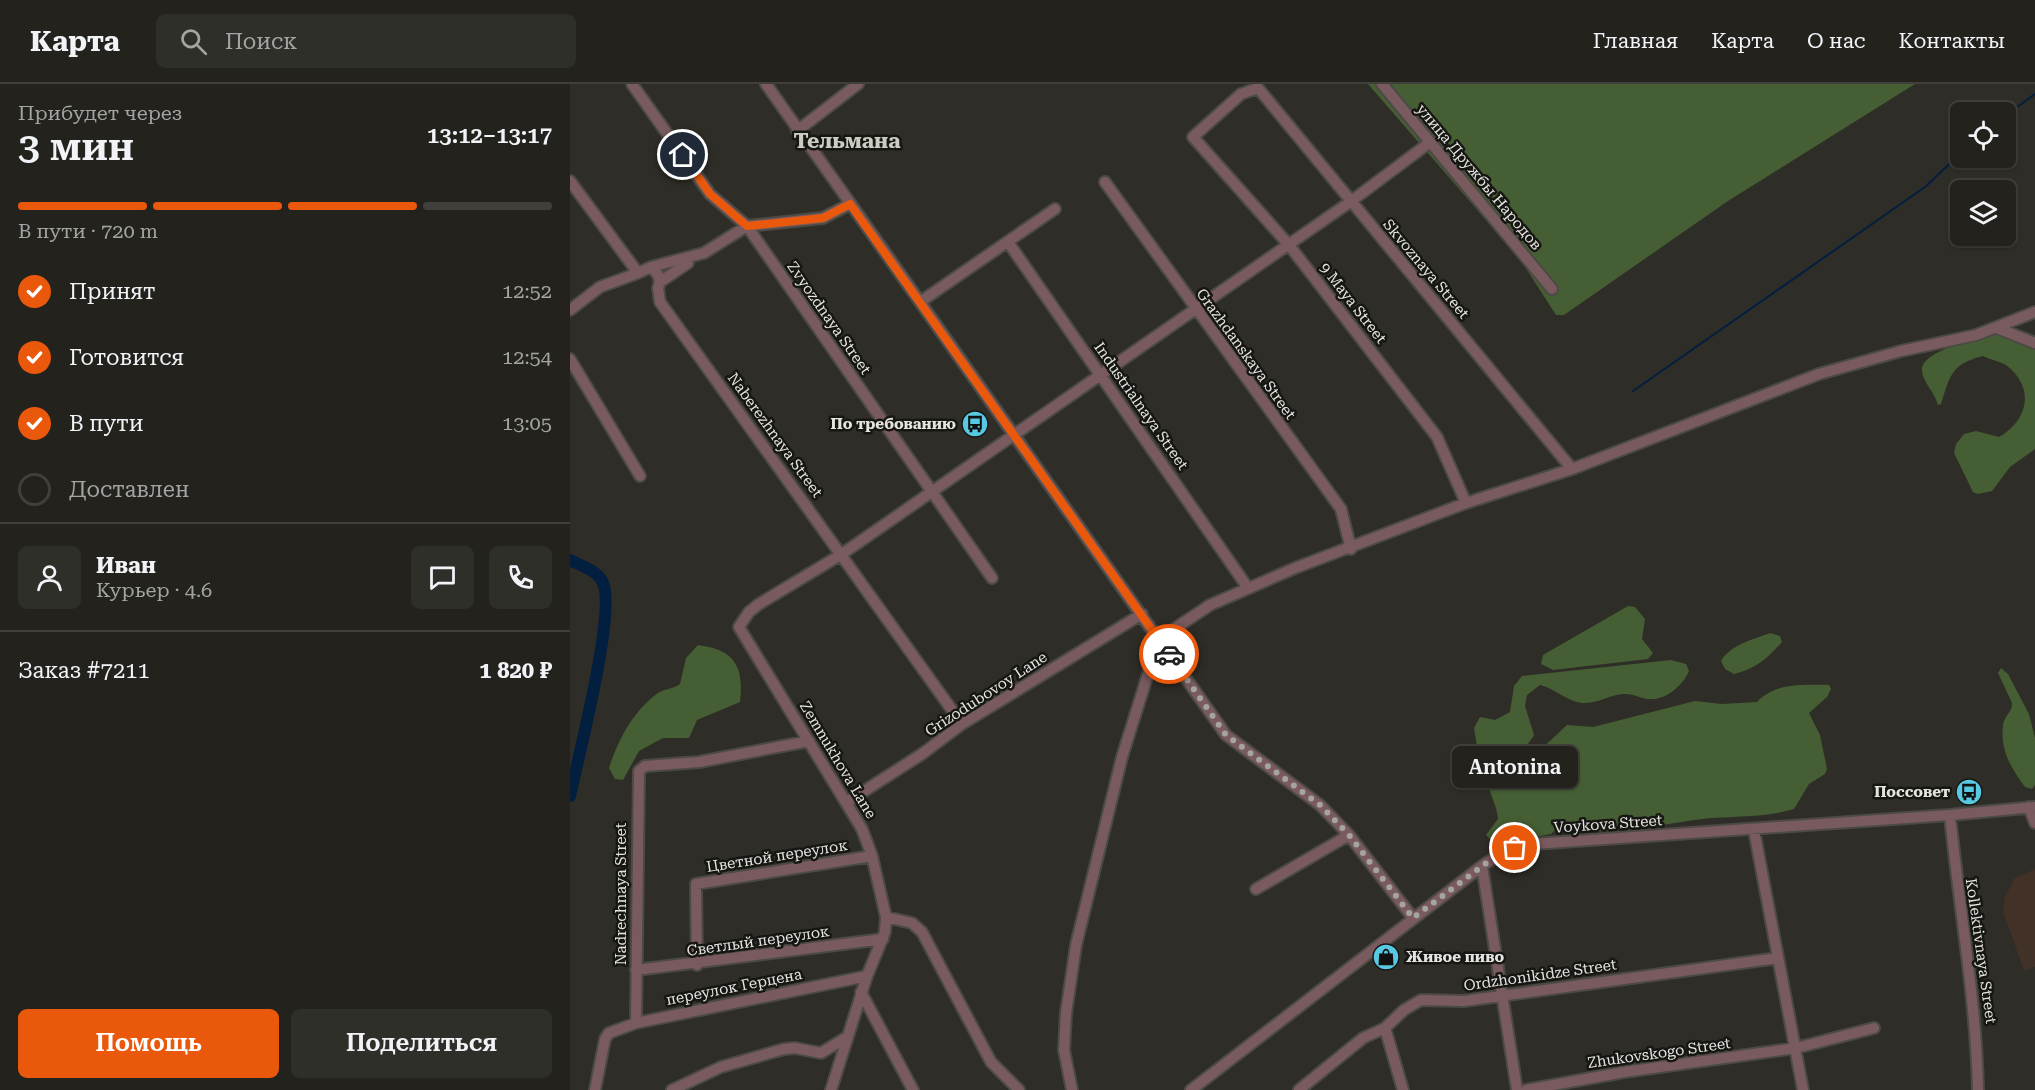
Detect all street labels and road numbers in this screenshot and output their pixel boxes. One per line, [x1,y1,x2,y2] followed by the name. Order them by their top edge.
[1413,100,1545,254] street label: улица Дружбы Народов
[1379,216,1473,323] street label: Skvoznaya Street
[783,258,875,378] street label: Zvyozdnaya Street
[1316,259,1390,347] street label: 9 Maya Street
[1192,285,1300,423] street label: Grazhdanskaya Street
[1090,339,1192,474] street label: Industrialnaya Street
[724,369,827,501] street label: Naberezhnaya Street
[922,648,1050,740] street label: Grizodubovoy Lane
[796,698,880,822] street label: Zemnukhova Lane
[1553,811,1663,837] street label: Voykova Street
[612,822,630,965] street label: Nadrechnaya Street
[705,836,849,876] street label: Цветной переулок
[1962,877,2000,1025] street label: Kollektivnaya Street
[685,922,831,960] street label: Светлый переулок
[1463,955,1618,995] street label: Ordzhonikidze Street
[665,965,803,1009] street label: переулок Герцена
[1586,1034,1732,1072] street label: Zhukovskogo Street

